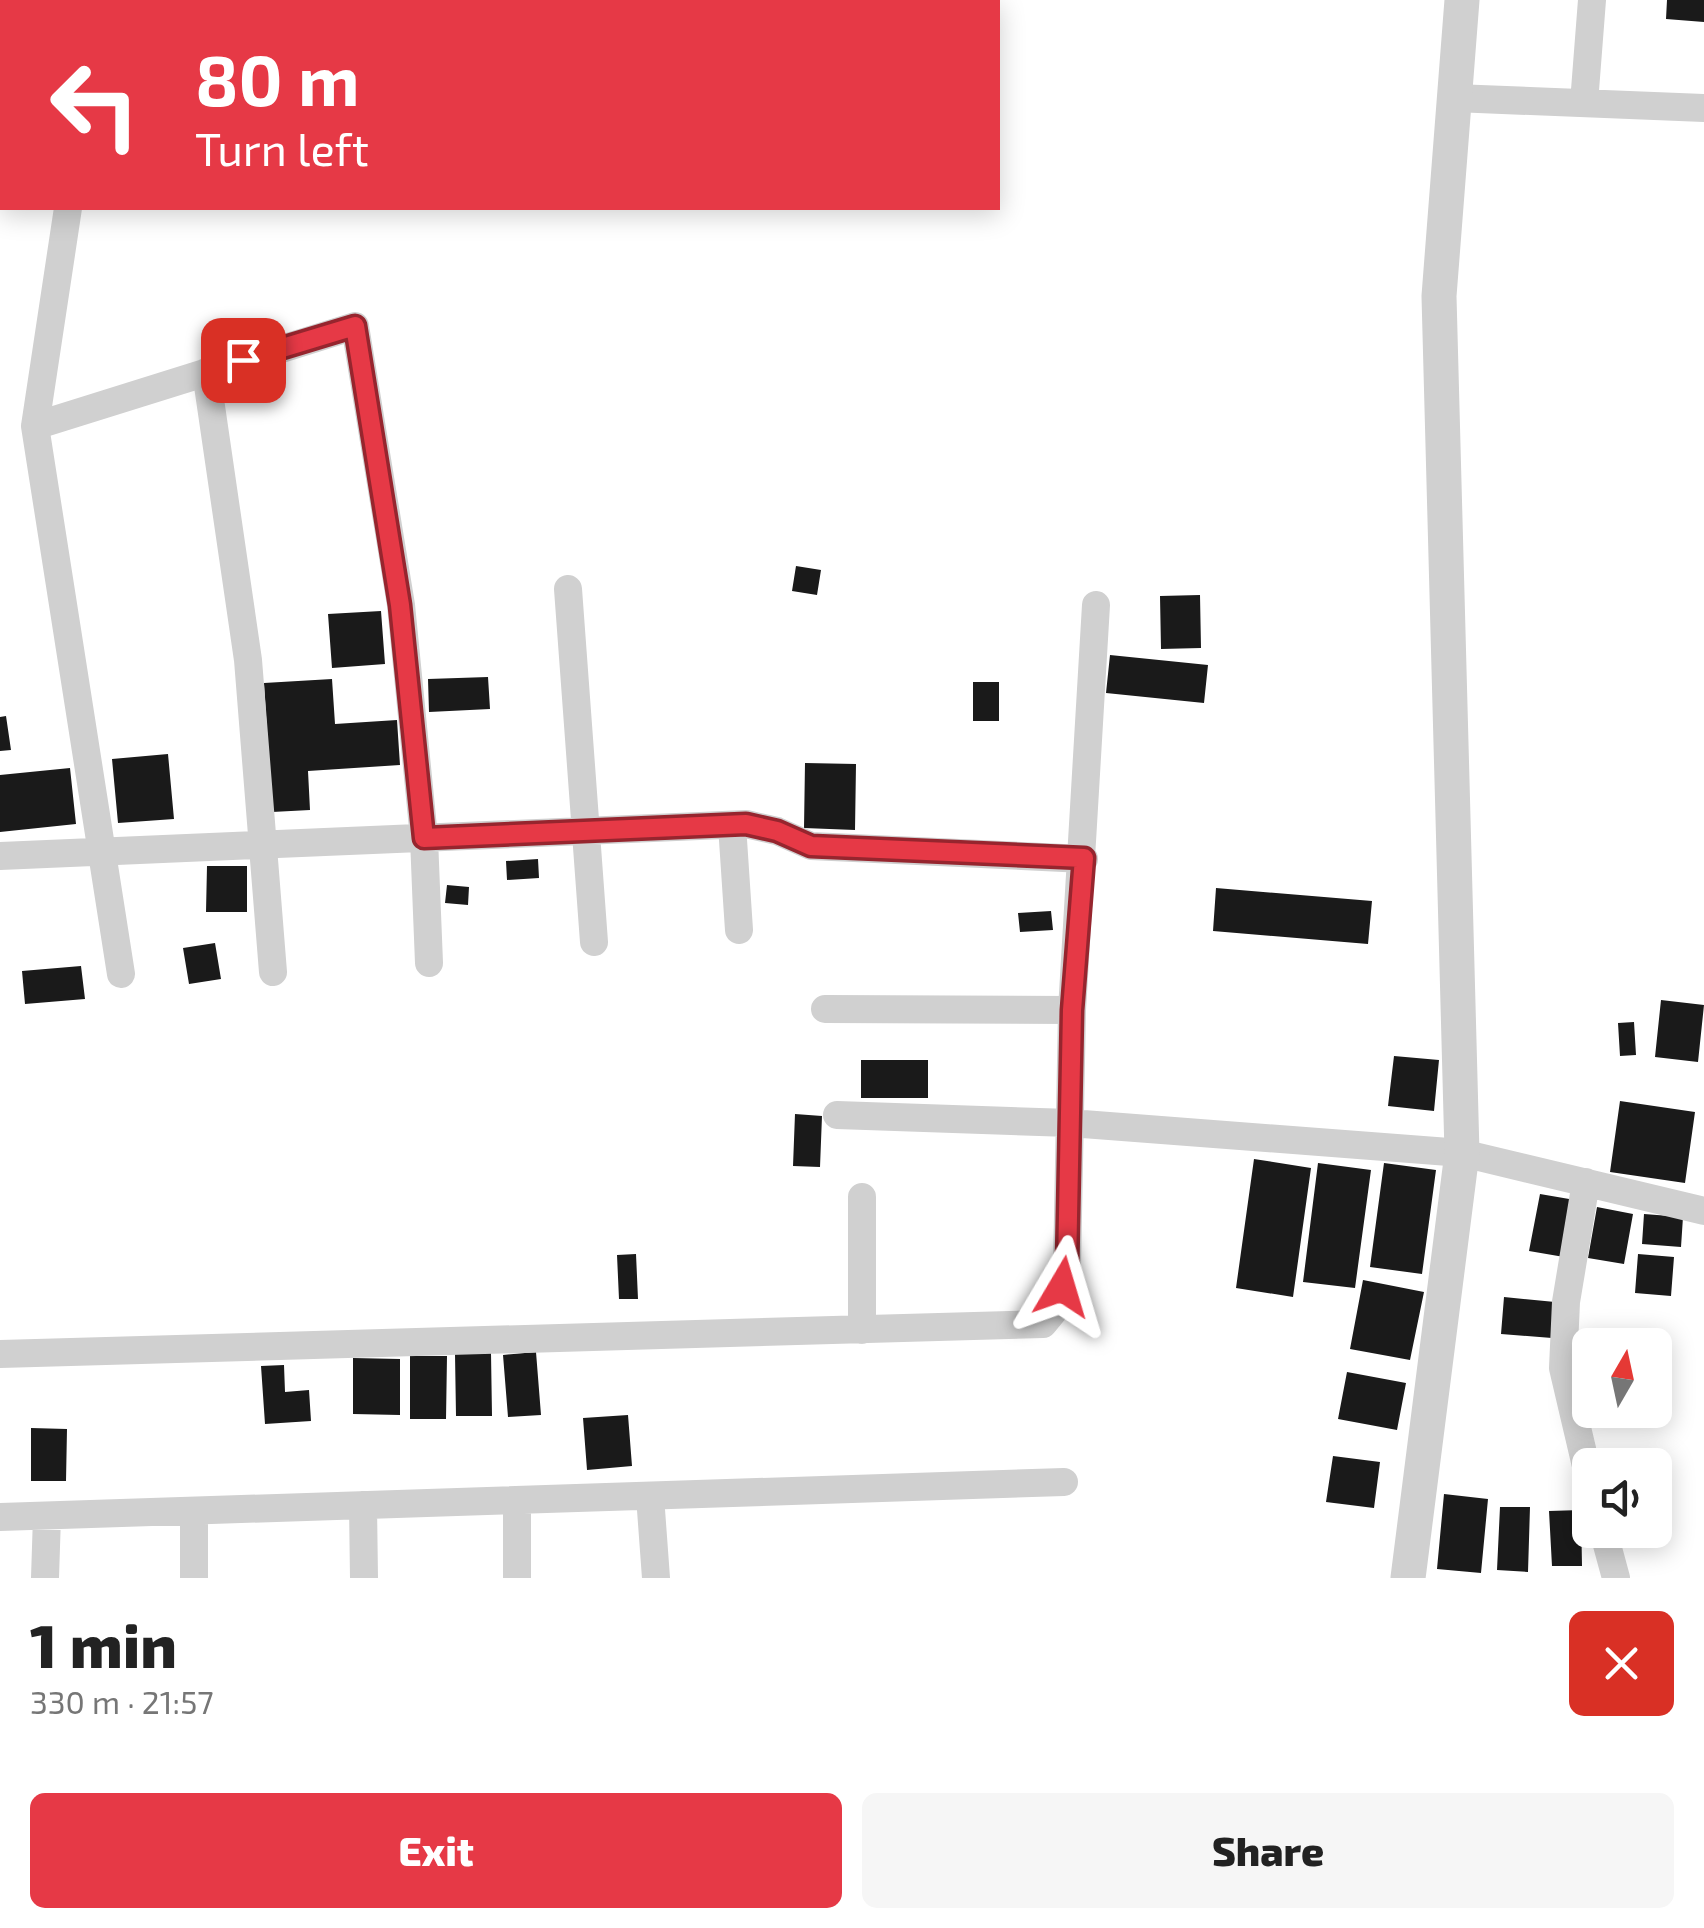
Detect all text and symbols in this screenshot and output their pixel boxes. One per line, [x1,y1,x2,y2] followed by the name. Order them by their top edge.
[195,36,360,120] text: 80 m
[30,40,160,170] icon: left
[195,121,369,175] text: Turn left
[201,318,286,403] pin
[216,333,271,388] icon: arrive
[1010,1235,1114,1339] position arrow
[1572,1328,1672,1428] north arrow
[1572,1328,1672,1548] map controls
[1572,1448,1672,1548] button: sound
[30,1608,177,1680] text: 1 min
[1569,1611,1674,1716] button: close
[30,1682,214,1720] text: 330 m · 21:57
[30,1793,842,1908] button: Exit
[862,1793,1674,1908] button: Share

